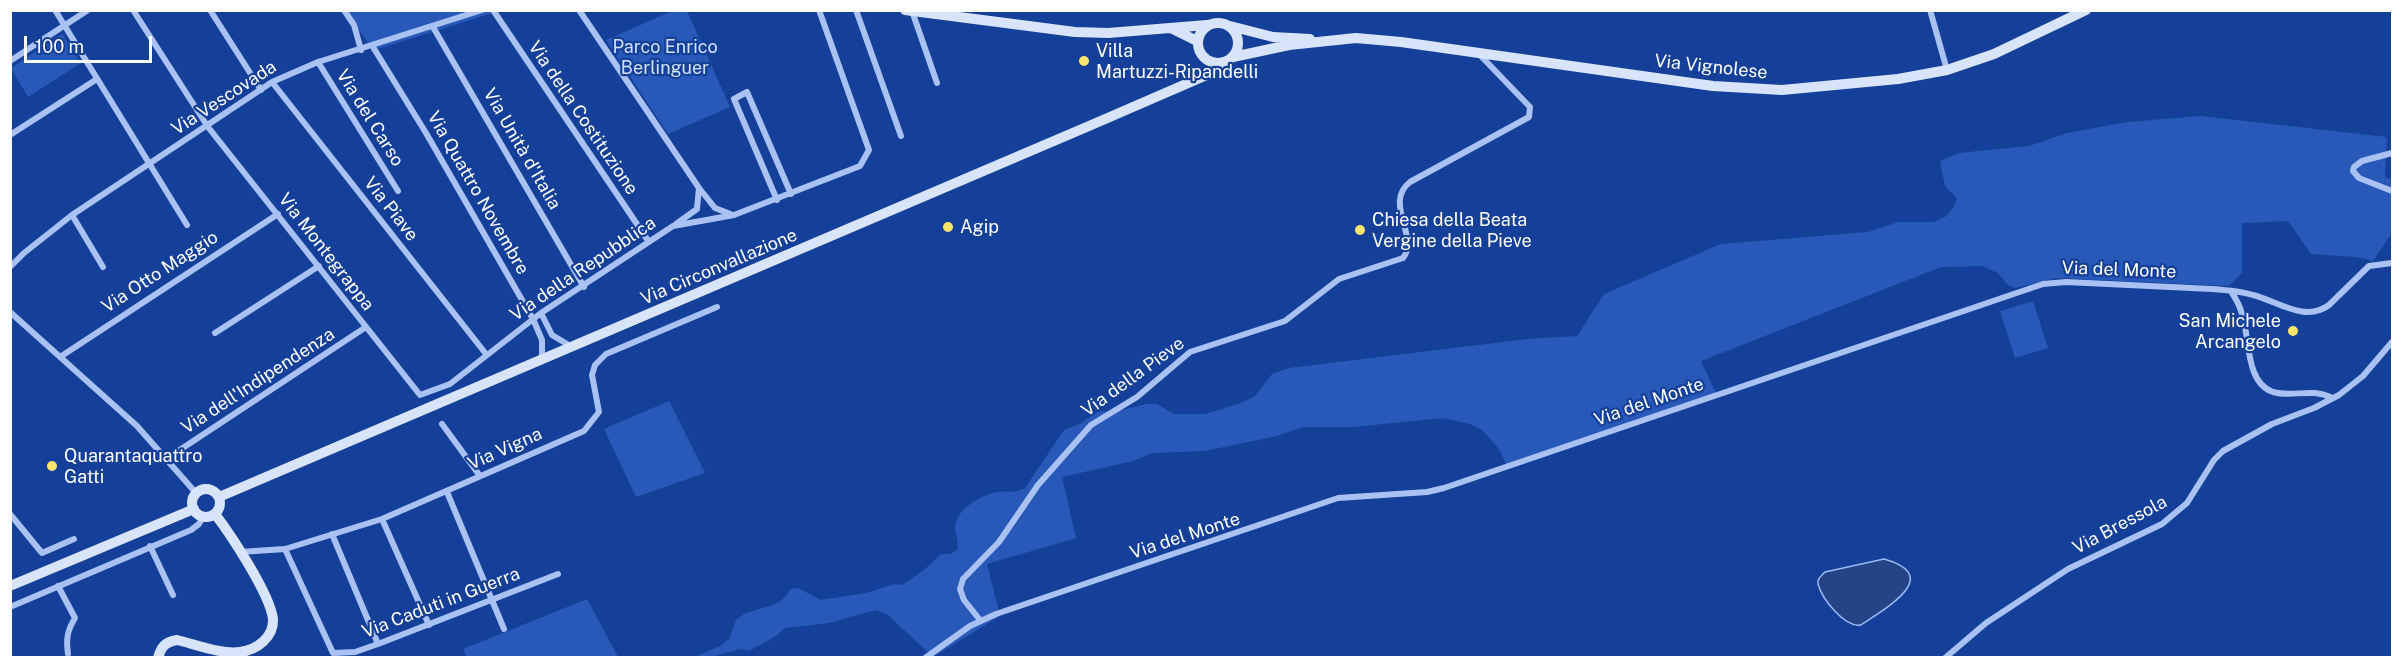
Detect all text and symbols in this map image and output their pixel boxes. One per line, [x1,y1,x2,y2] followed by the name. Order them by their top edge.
[27,24,154,62] scale bar
[35,36,84,57] text: 100 m
[612,36,718,78] park label: Parco Enrico Berlinguer
[524,37,642,199] street label: Via della Costituzione
[1096,40,1258,82] place label: Villa Martuzzi-Ripandelli
[1653,50,1769,84] street label: Via Vignolese
[1077,54,1091,68] marker: Villa Martuzzi-Ripandelli
[168,56,280,140] street label: Via Vescovada
[332,66,408,170] street label: Via del Carso
[479,85,565,213] street label: Via Unità d'Italia
[422,108,534,278] street label: Via Quattro Novembre
[359,173,423,245] street label: Via Piave
[273,189,379,315] street label: Via Montegrappa
[1372,209,1532,252] place label: Chiesa della Beata Vergine della Pieve
[506,212,660,326] street label: Via della Repubblica
[960,216,999,238] place label: Agip
[941,220,955,234] marker: Agip
[1353,223,1367,237] marker: Chiesa della Beata Vergine della Pieve
[638,224,800,310] street label: Via Circonvallazione
[98,226,222,318] street label: Via Otto Maggio
[2061,257,2177,283] street label: Via del Monte
[2178,310,2281,352] place label: San Michele Arcangelo
[177,323,339,439] street label: Via dell'Indipendenza
[2286,324,2300,338] marker: San Michele Arcangelo
[1077,332,1189,422] street label: Via della Pieve
[1591,373,1707,431] street label: Via del Monte
[465,423,545,475] street label: Via Vigna
[64,445,202,488] place label: Quarantaquattro Gatti
[45,459,59,473] marker: Quarantaquattro Gatti
[2069,491,2171,559] street label: Via Bressola
[1127,508,1243,564] street label: Via del Monte
[359,563,523,643] street label: Via Caduti in Guerra

